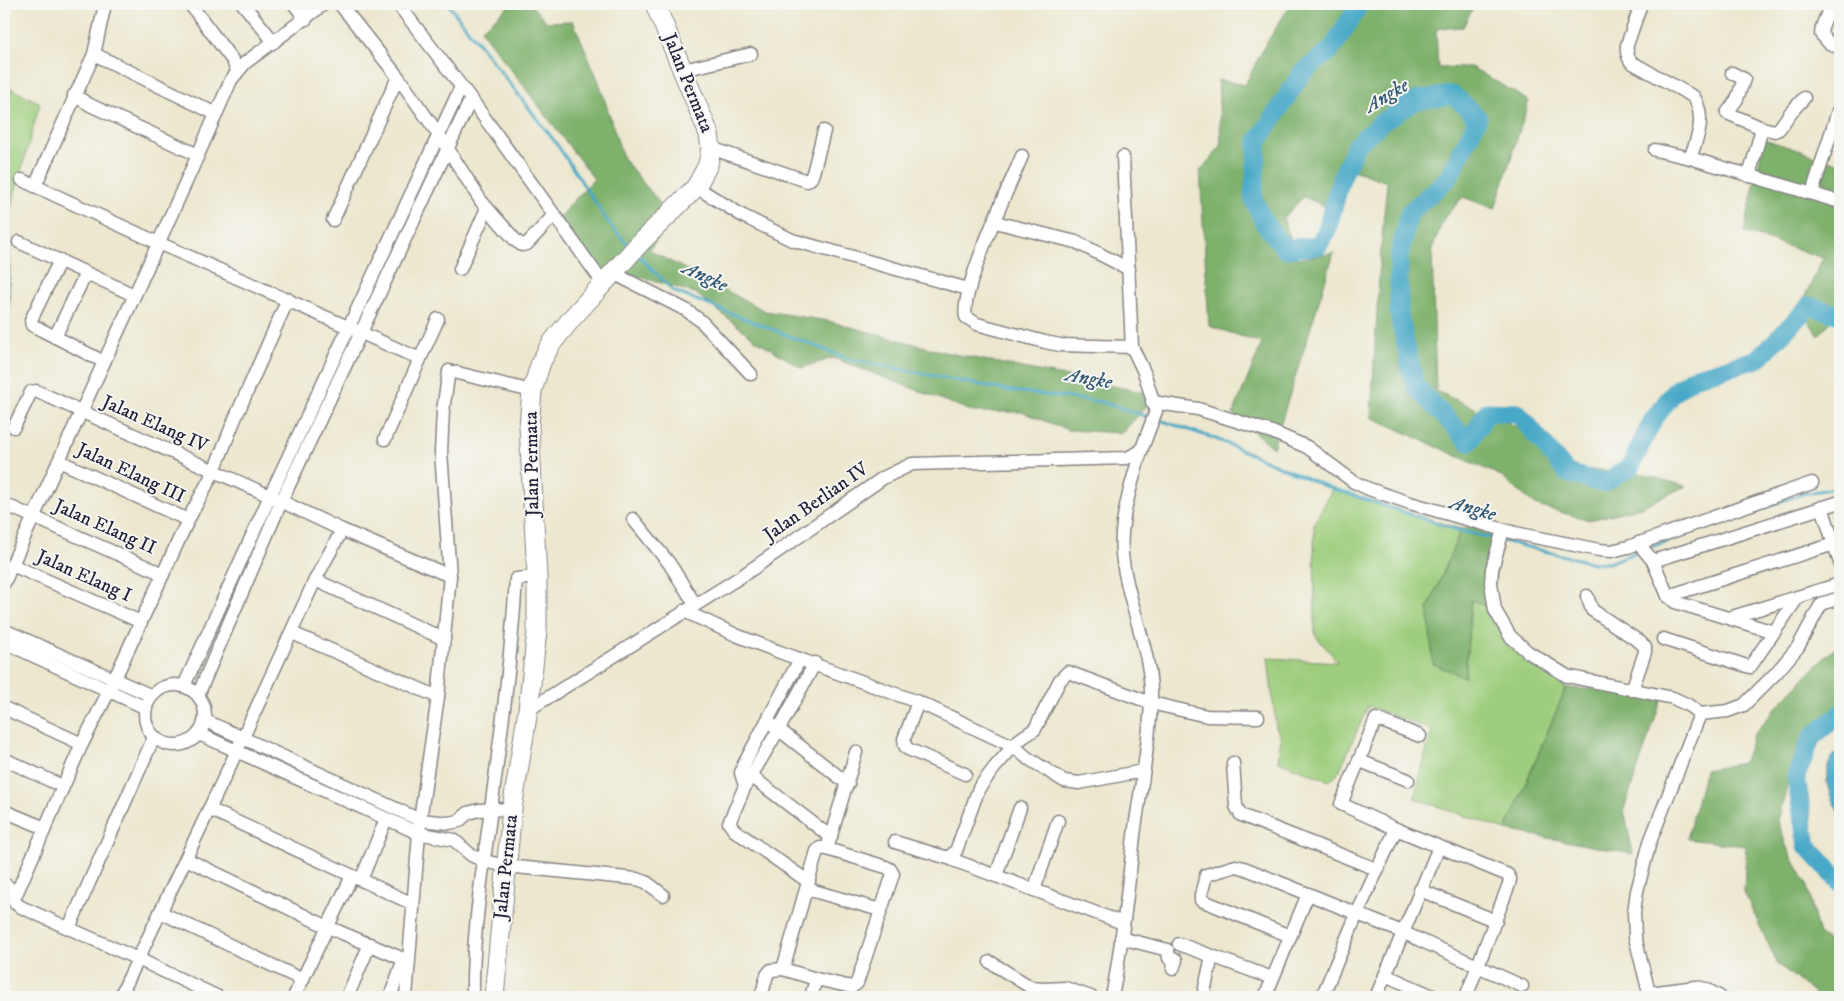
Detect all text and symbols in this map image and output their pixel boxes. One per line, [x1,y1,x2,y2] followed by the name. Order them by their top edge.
[657,28,718,136] street label: Jalan Permata
[1359,73,1414,120] water label: Angke
[677,255,733,299] water label: Angke
[1062,362,1115,396] water label: Angke
[97,390,212,458] street label: Jalan Elang IV
[520,411,544,519] street label: Jalan Permata
[71,437,189,508] street label: Jalan Elang III
[758,457,874,548] street label: Jalan Berlian IV
[1445,490,1500,528] water label: Angke
[49,493,160,560] street label: Jalan Elang II
[31,544,135,607] street label: Jalan Elang I
[489,813,523,923] street label: Jalan Permata

